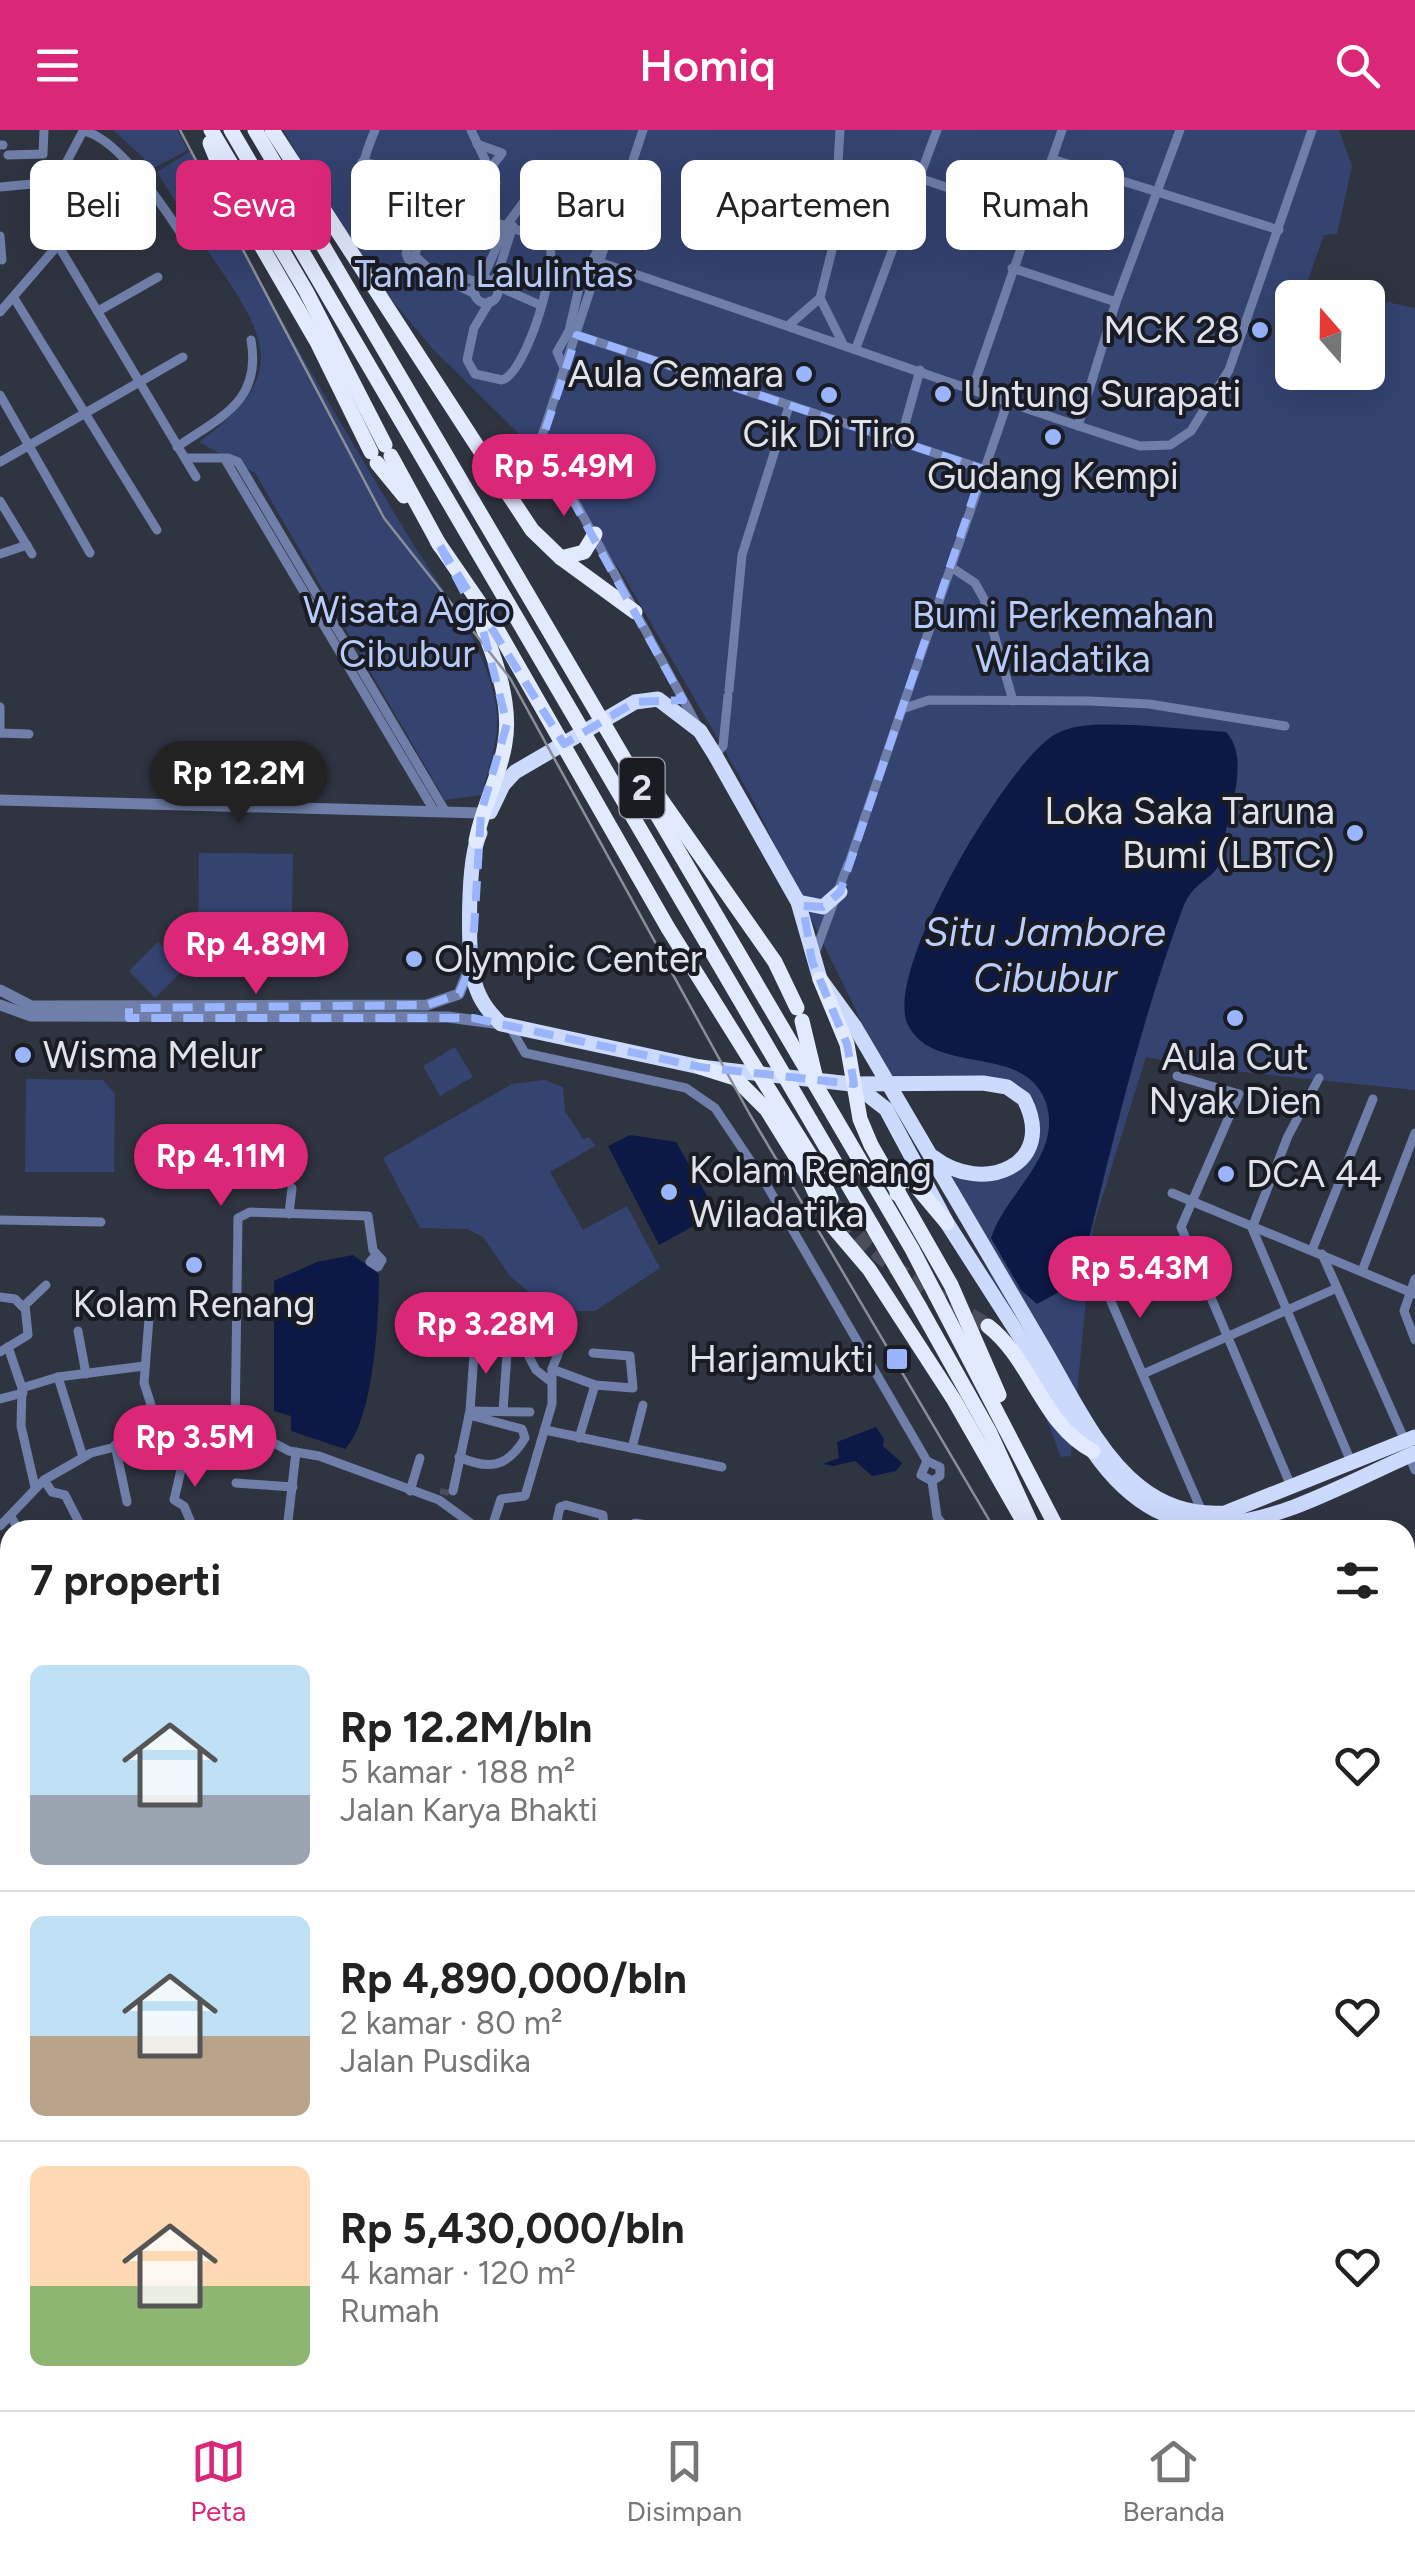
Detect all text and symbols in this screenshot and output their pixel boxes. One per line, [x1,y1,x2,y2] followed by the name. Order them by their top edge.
[30,38,85,93] icon: menu
[639,38,776,92] text: Homiq
[1330,38,1385,93] icon: search
[30,160,156,250] chip: Beli
[176,160,331,250] chip: Sewa
[351,160,500,250] chip: Filter
[520,160,661,250] chip: Baru
[681,160,926,250] chip: Apartemen
[946,160,1124,250] chip: Rumah
[355,251,633,297] park label: Taman Lalulintas
[1275,280,1385,390] north arrow
[1275,280,1385,390] map controls
[1103,307,1240,353] place label: MCK 28
[1249,319,1271,341] marker: MCK 28
[568,351,784,397] place label: Aula Cemara
[793,363,815,385] marker: Aula Cemara
[963,371,1241,417] place label: Untung Surapati
[932,383,954,405] marker: Untung Surapati
[818,384,840,406] marker: Cik Di Tiro
[742,411,916,457] place label: Cik Di Tiro
[1042,426,1064,448] marker: Gudang Kempi
[461,434,667,519] pin: Rp 5.49M
[494,447,634,485] text: Rp 5.49M
[927,453,1179,499] place label: Gudang Kempi
[303,587,511,677] park label: Wisata Agro Cibubur
[912,592,1214,682] park label: Bumi Perkemahan Wiladatika
[136,741,342,826] pin: Rp 12.2M
[172,754,306,792] text: Rp 12.2M
[620,758,664,818] road number: 2
[1044,788,1335,878] place label: Loka Saka Taruna Bumi (LBTC)
[1344,822,1366,844] marker: Loka Saka Taruna Bumi (LBTC)
[924,908,1166,1002] water label: Situ Jambore Cibubur
[153,912,359,997] pin: Rp 4.89M
[185,925,327,963] text: Rp 4.89M
[434,936,703,982] place label: Olympic Center
[403,948,425,970] marker: Olympic Center
[1224,1007,1246,1029] marker: Aula Cut Nyak Dien
[43,1032,263,1078] place label: Wisma Melur
[1148,1034,1322,1124] place label: Aula Cut Nyak Dien
[12,1044,34,1066] marker: Wisma Melur
[118,1124,324,1209] pin: Rp 4.11M
[156,1137,286,1175] text: Rp 4.11M
[689,1147,932,1237] place label: Kolam Renang Wiladatika
[1246,1151,1382,1197] place label: DCA 44
[1215,1163,1237,1185] marker: DCA 44
[658,1181,680,1203] marker: Kolam Renang Wiladatika
[1037,1236,1243,1321] pin: Rp 5.43M
[1070,1249,1210,1287] text: Rp 5.43M
[183,1254,205,1276] marker: Kolam Renang
[73,1281,316,1327] place label: Kolam Renang
[383,1292,589,1377] pin: Rp 3.28M
[417,1305,555,1343] text: Rp 3.28M
[688,1336,874,1382] place label: Harjamukti
[884,1346,910,1372] marker: Harjamukti
[103,1405,287,1490] pin: Rp 3.5M
[135,1418,255,1456] text: Rp 3.5M
[1330,1553,1385,1608] icon: filters
[30,1555,221,1606] text: 7 properti
[340,1702,592,1753] text: Rp 12.2M/bln
[110,1705,230,1825] icon: home
[1330,1738,1385,1793] icon: heart
[340,1753,575,1791] text: 5 kamar · 188 m²
[340,1791,598,1829] text: Jalan Karya Bhakti
[340,1953,687,2004] text: Rp 4,890,000/bln
[110,1956,230,2076] icon: home
[1330,1989,1385,2044] icon: heart
[340,2004,562,2042] text: 2 kamar · 80 m²
[340,2042,531,2080] text: Jalan Pusdika
[340,2203,685,2254] text: Rp 5,430,000/bln
[110,2206,230,2326] icon: home
[1330,2239,1385,2294] icon: heart
[340,2254,576,2292] text: 4 kamar · 120 m²
[340,2292,439,2330] text: Rumah
[190,2434,246,2528] tab: Peta
[626,2434,742,2528] tab: Disimpan
[1122,2434,1225,2528] tab: Beranda

